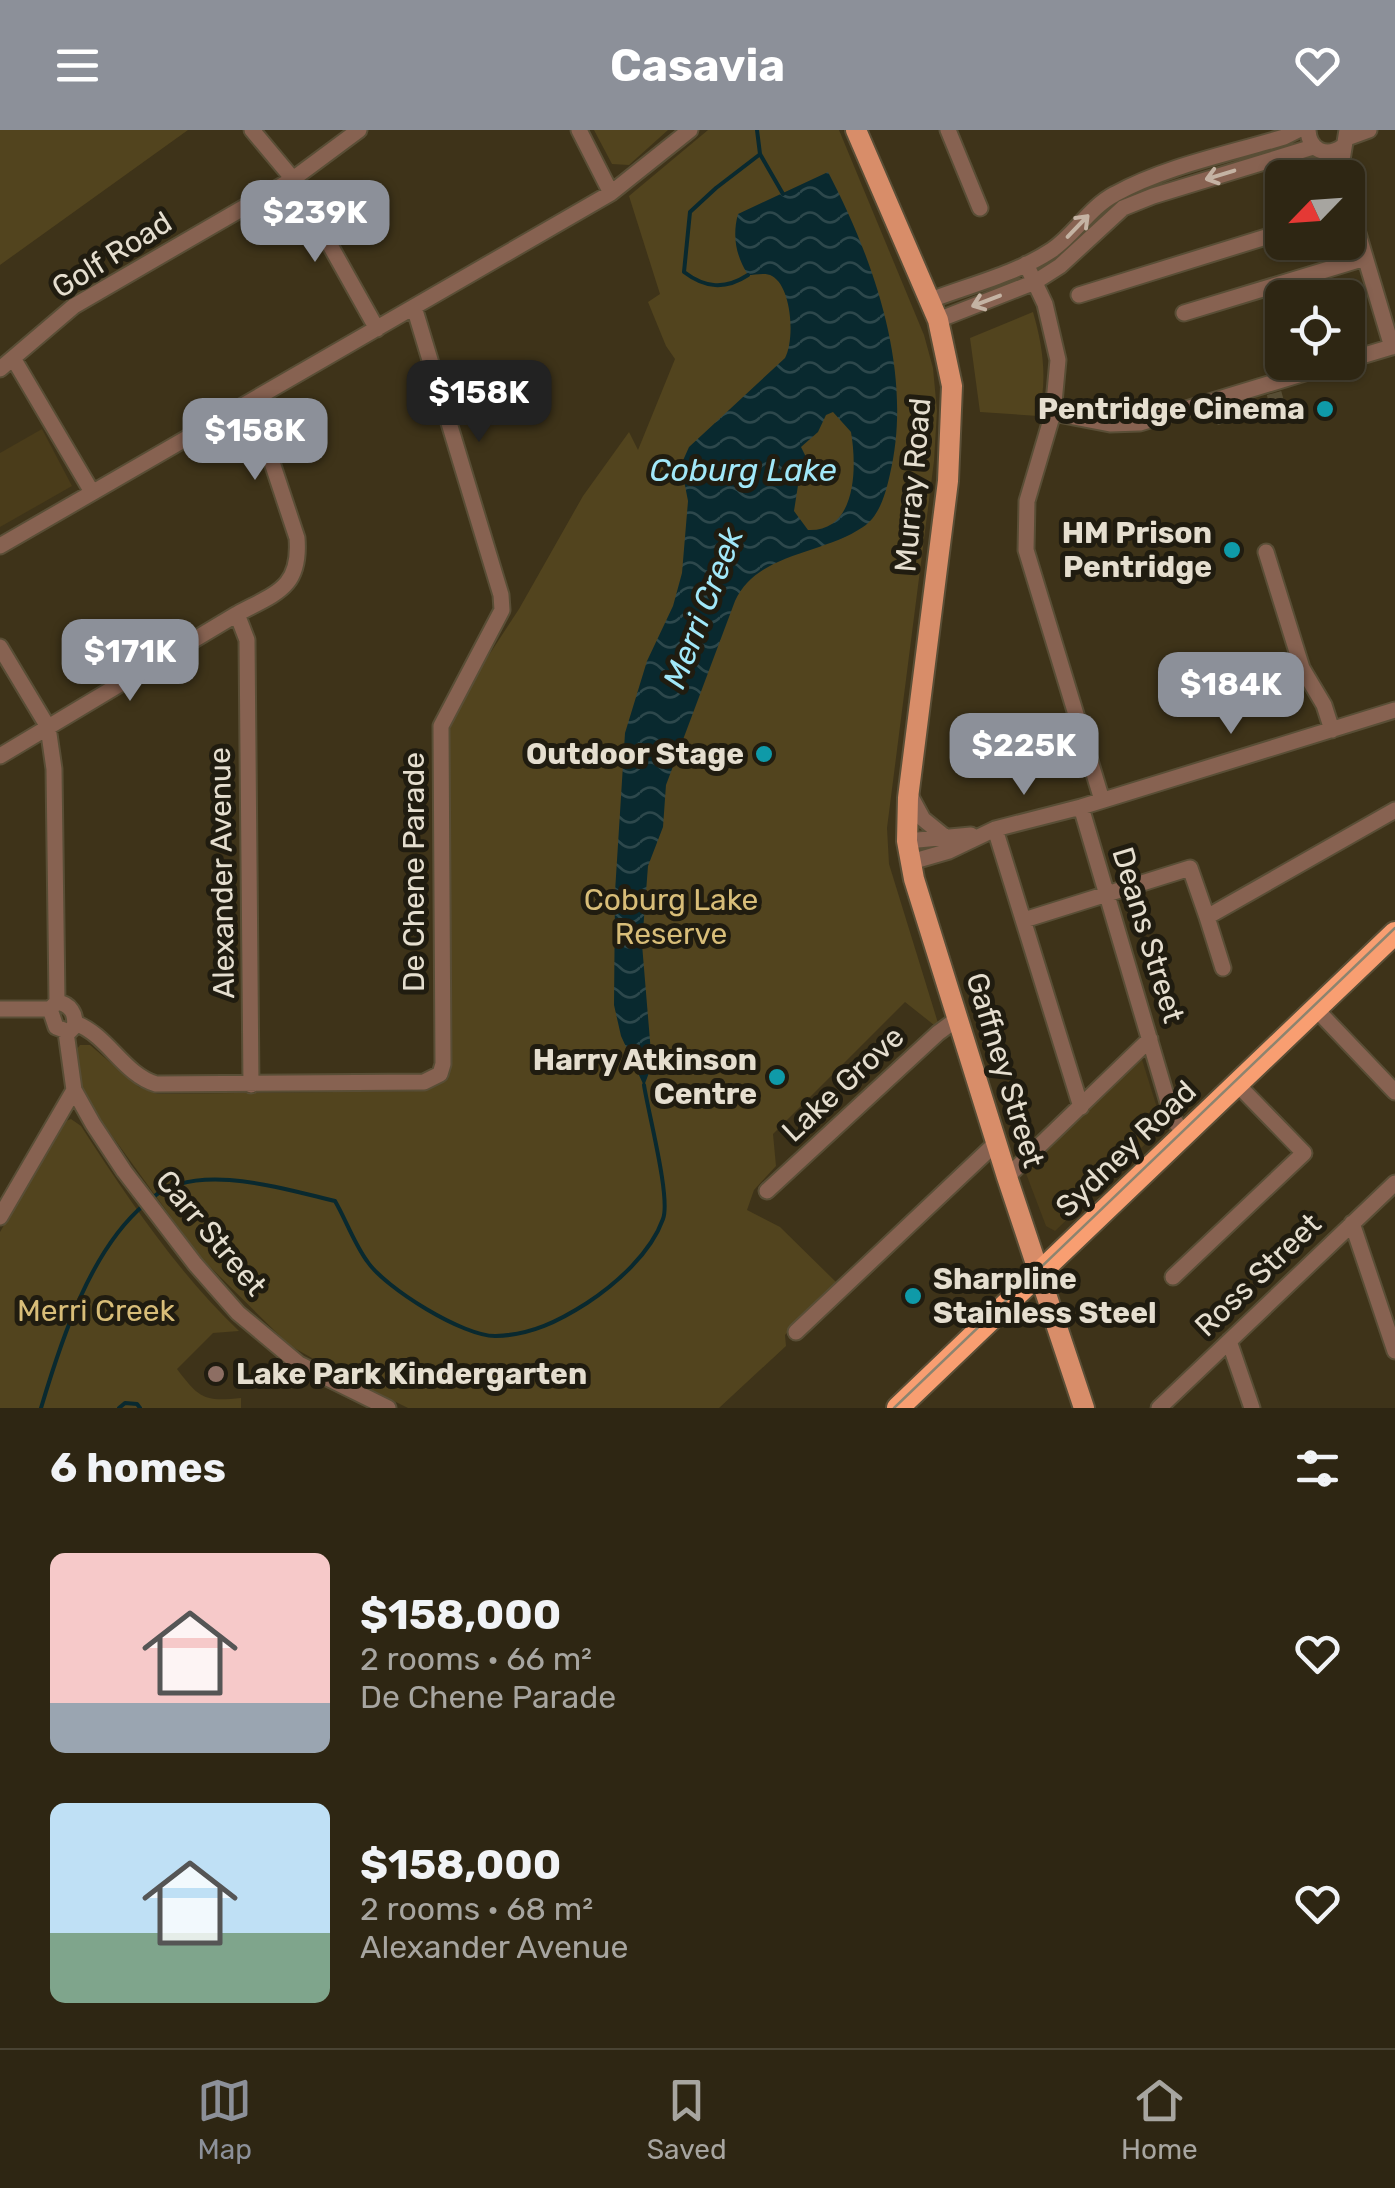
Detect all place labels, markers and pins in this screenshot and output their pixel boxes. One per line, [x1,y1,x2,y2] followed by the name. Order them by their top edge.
[245,180,385,265] pin: $239K
[409,360,549,445] pin: $158K
[1038,391,1305,427] place label: Pentridge Cinema
[185,398,325,483] pin: $158K
[1314,398,1336,420] marker: Pentridge Cinema
[1062,515,1212,585] place label: HM Prison Pentridge
[1221,539,1243,561] marker: HM Prison Pentridge
[60,619,200,704] pin: $171K
[1161,652,1301,737] pin: $184K
[954,713,1094,798] pin: $225K
[526,736,744,772] place label: Outdoor Stage
[753,743,775,765] marker: Outdoor Stage
[533,1042,757,1112] place label: Harry Atkinson Centre
[766,1066,788,1088] marker: Harry Atkinson Centre
[933,1261,1157,1331] place label: Sharpline Stainless Steel
[902,1285,924,1307] marker: Sharpline Stainless Steel
[236,1356,587,1392] place label: Lake Park Kindergarten
[205,1363,227,1385] marker: Lake Park Kindergarten

